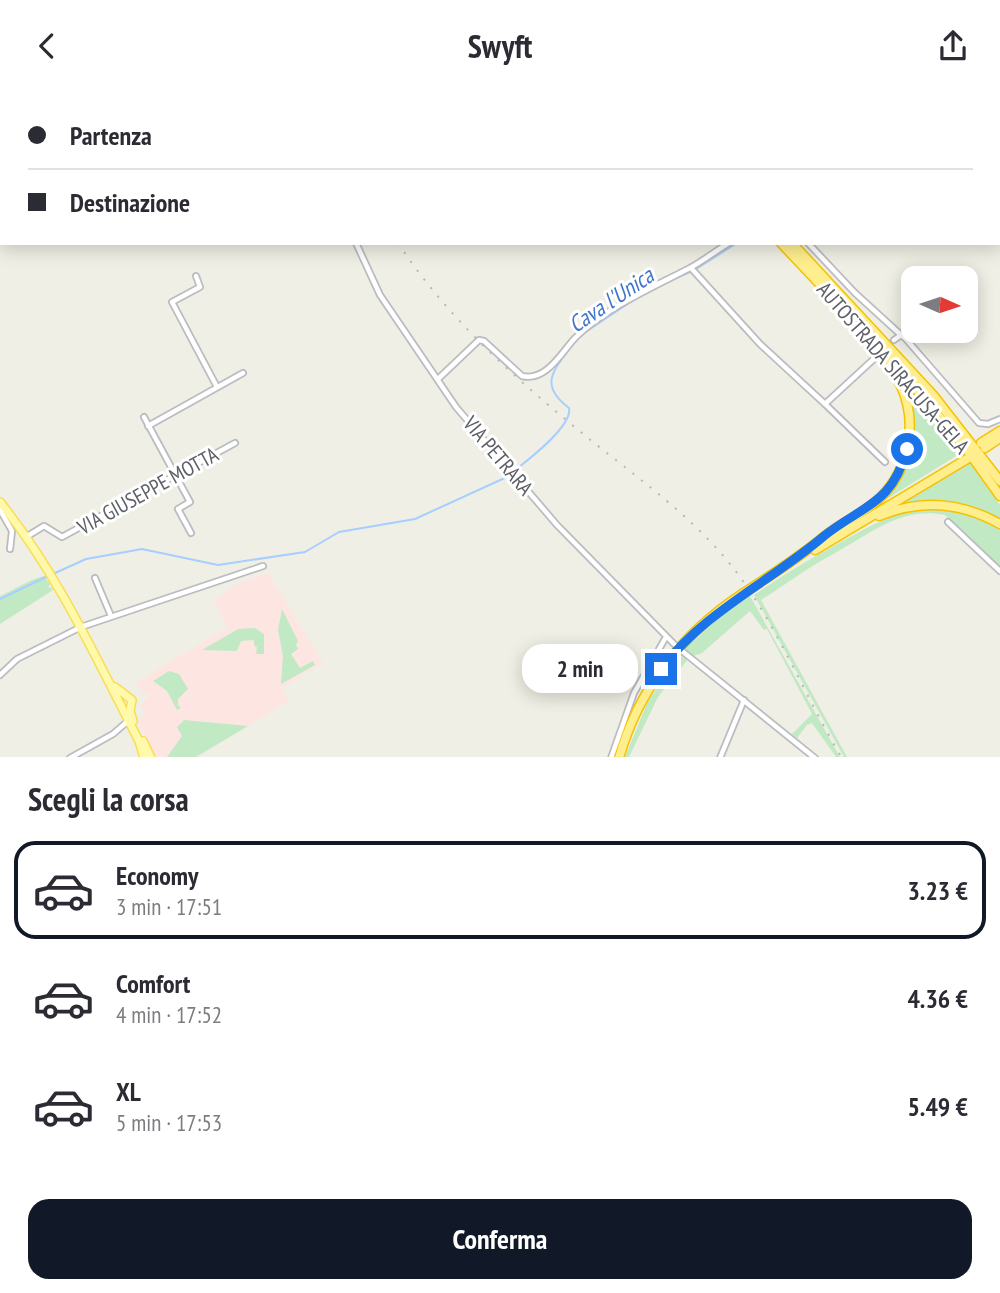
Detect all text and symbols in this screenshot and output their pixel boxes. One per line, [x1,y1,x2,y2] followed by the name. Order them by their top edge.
[468,25,532,67] text: Swyft
[28,27,66,65] icon: back
[934,27,972,65] icon: share
[70,119,152,152] text: Partenza
[70,186,190,219] text: Destinazione
[563,260,660,339] water label: Cava l'Unica
[901,266,978,343] north arrow
[901,266,978,343] map controls
[811,276,976,459] street label: AUTOSTRADA SIRACUSA-GELA
[457,410,539,501] street label: VIA PETRARA
[891,433,923,465] route start
[72,441,223,541] street label: VIA GIUSEPPE MOTTA
[521,645,636,693] callout: 2 min
[645,653,677,685] route end
[557,654,603,683] text: 2 min
[28,778,189,820] text: Scegli la corsa
[32,859,95,922] icon: car
[116,859,198,892] text: Economy
[907,874,968,907] text: 3.23 €
[116,892,222,921] text: 3 min · 17:51
[32,967,95,1030] icon: car
[116,967,190,1000] text: Comfort
[907,982,968,1015] text: 4.36 €
[116,1000,222,1029] text: 4 min · 17:52
[32,1075,95,1138] icon: car
[116,1075,141,1108] text: XL
[907,1090,968,1123] text: 5.49 €
[116,1108,222,1137] text: 5 min · 17:53
[28,1199,972,1279] button: Conferma

